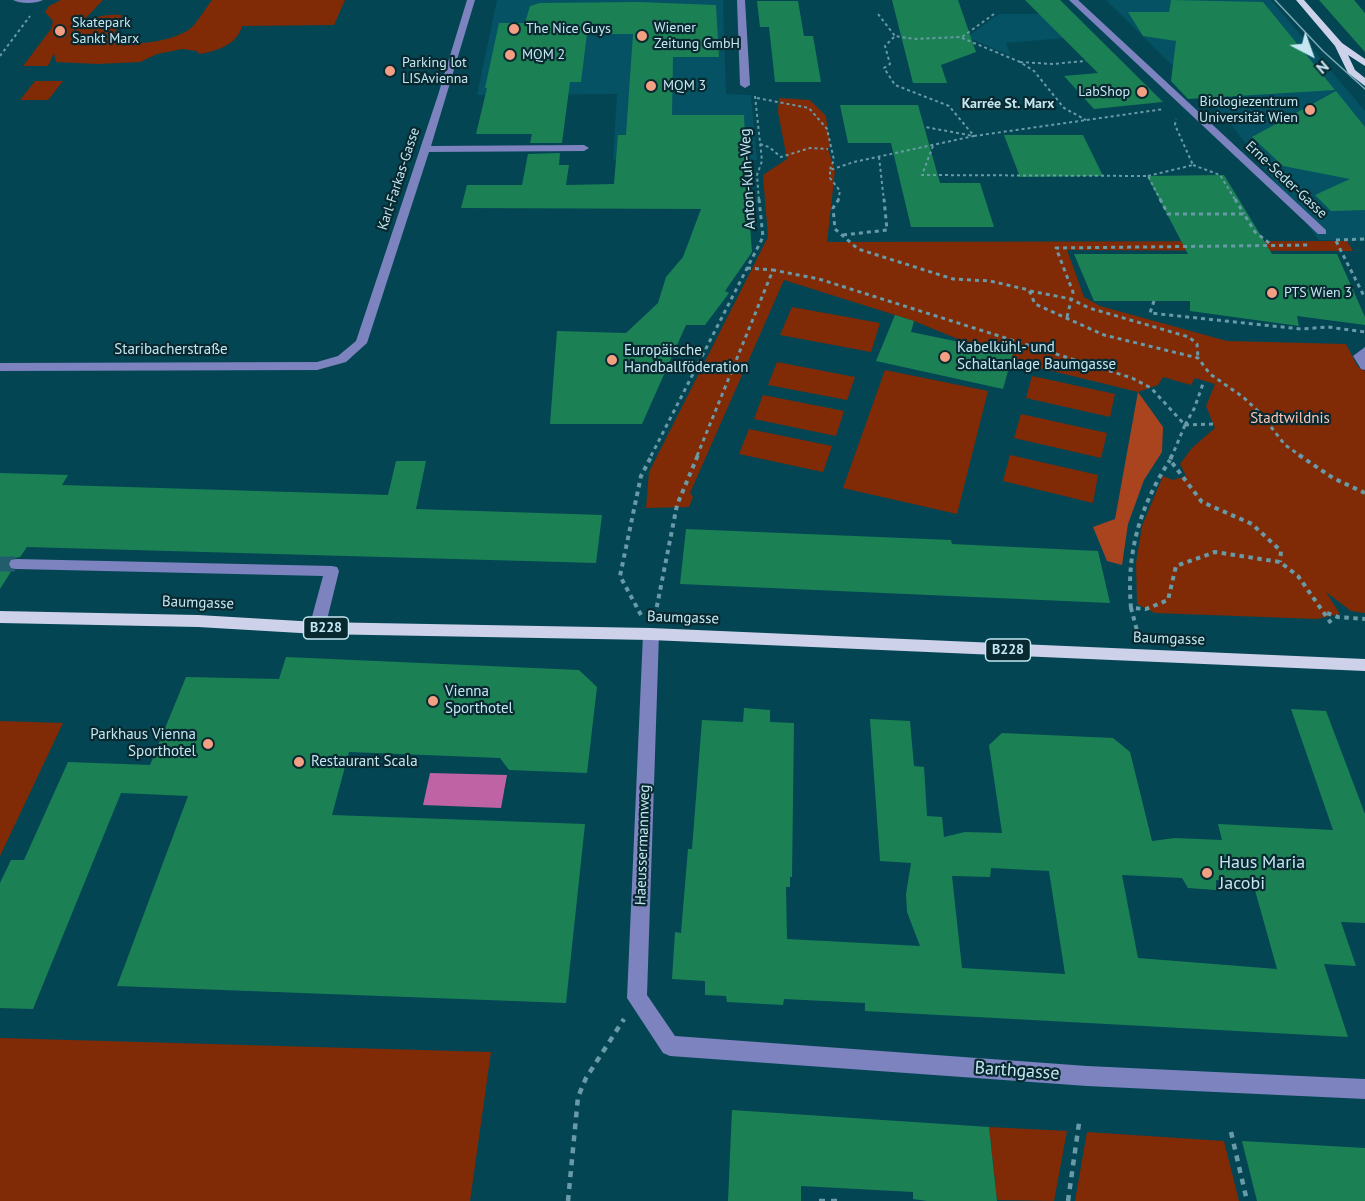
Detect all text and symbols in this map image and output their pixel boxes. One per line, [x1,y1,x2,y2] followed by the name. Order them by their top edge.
[72,15,139,48] place label: Skatepark Sankt Marx
[654,20,740,52] place label: Wiener Zeitung GmbH
[526,21,611,37] place label: The Nice Guys
[507,22,521,36] marker: The Nice Guys
[53,24,67,38] marker: Skatepark Sankt Marx
[1281,24,1341,84] north arrow
[635,29,649,43] marker: Wiener Zeitung GmbH
[522,47,565,63] place label: MQM 2
[503,48,517,62] marker: MQM 2
[402,55,468,88] place label: Parking lot LISAvienna
[1312,57,1333,79] text: N
[383,64,397,78] marker: Parking lot LISAvienna
[663,78,706,94] place label: MQM 3
[644,79,658,93] marker: MQM 3
[1078,84,1130,100] place label: LabShop
[1135,85,1149,99] marker: LabShop
[1199,94,1298,126] place label: Biologiezentrum Universität Wien
[962,96,1054,112] district label: Karrée St. Marx
[1303,103,1317,117] marker: Biologiezentrum Universität Wien
[374,126,424,232] street label: Karl-Farkas-Gasse
[736,128,760,230] street label: Anton-Kuh-Weg
[1242,138,1330,222] street label: Erne-Seder-Gasse
[1284,285,1352,301] place label: PTS Wien 3
[1265,286,1279,300] marker: PTS Wien 3
[957,339,1116,374] place label: Kabelkühl- und Schaltanlage Baumgasse
[114,341,228,359] street label: Staribacherstraße
[624,342,748,377] place label: Europäische Handballföderation
[938,350,952,364] marker: Kabelkühl- und Schaltanlage Baumgasse
[605,353,619,367] marker: Europäische Handballföderation
[1250,410,1330,428] park label: Stadtwildnis
[162,593,234,613] street label: Baumgasse
[647,608,719,628] street label: Baumgasse
[304,617,348,639] road number: B228
[1133,629,1205,649] street label: Baumgasse
[986,639,1030,661] road number: B228
[445,683,513,718] place label: Vienna Sporthotel
[426,694,440,708] marker: Vienna Sporthotel
[90,726,196,761] place label: Parkhaus Vienna Sporthotel
[201,737,215,751] marker: Parkhaus Vienna Sporthotel
[311,753,418,771] place label: Restaurant Scala
[292,755,306,769] marker: Restaurant Scala
[632,784,654,906] street label: Haeussermannweg
[1219,852,1305,894] place label: Haus Maria Jacobi
[1200,866,1214,880] marker: Haus Maria Jacobi
[974,1057,1060,1085] street label: Barthgasse

